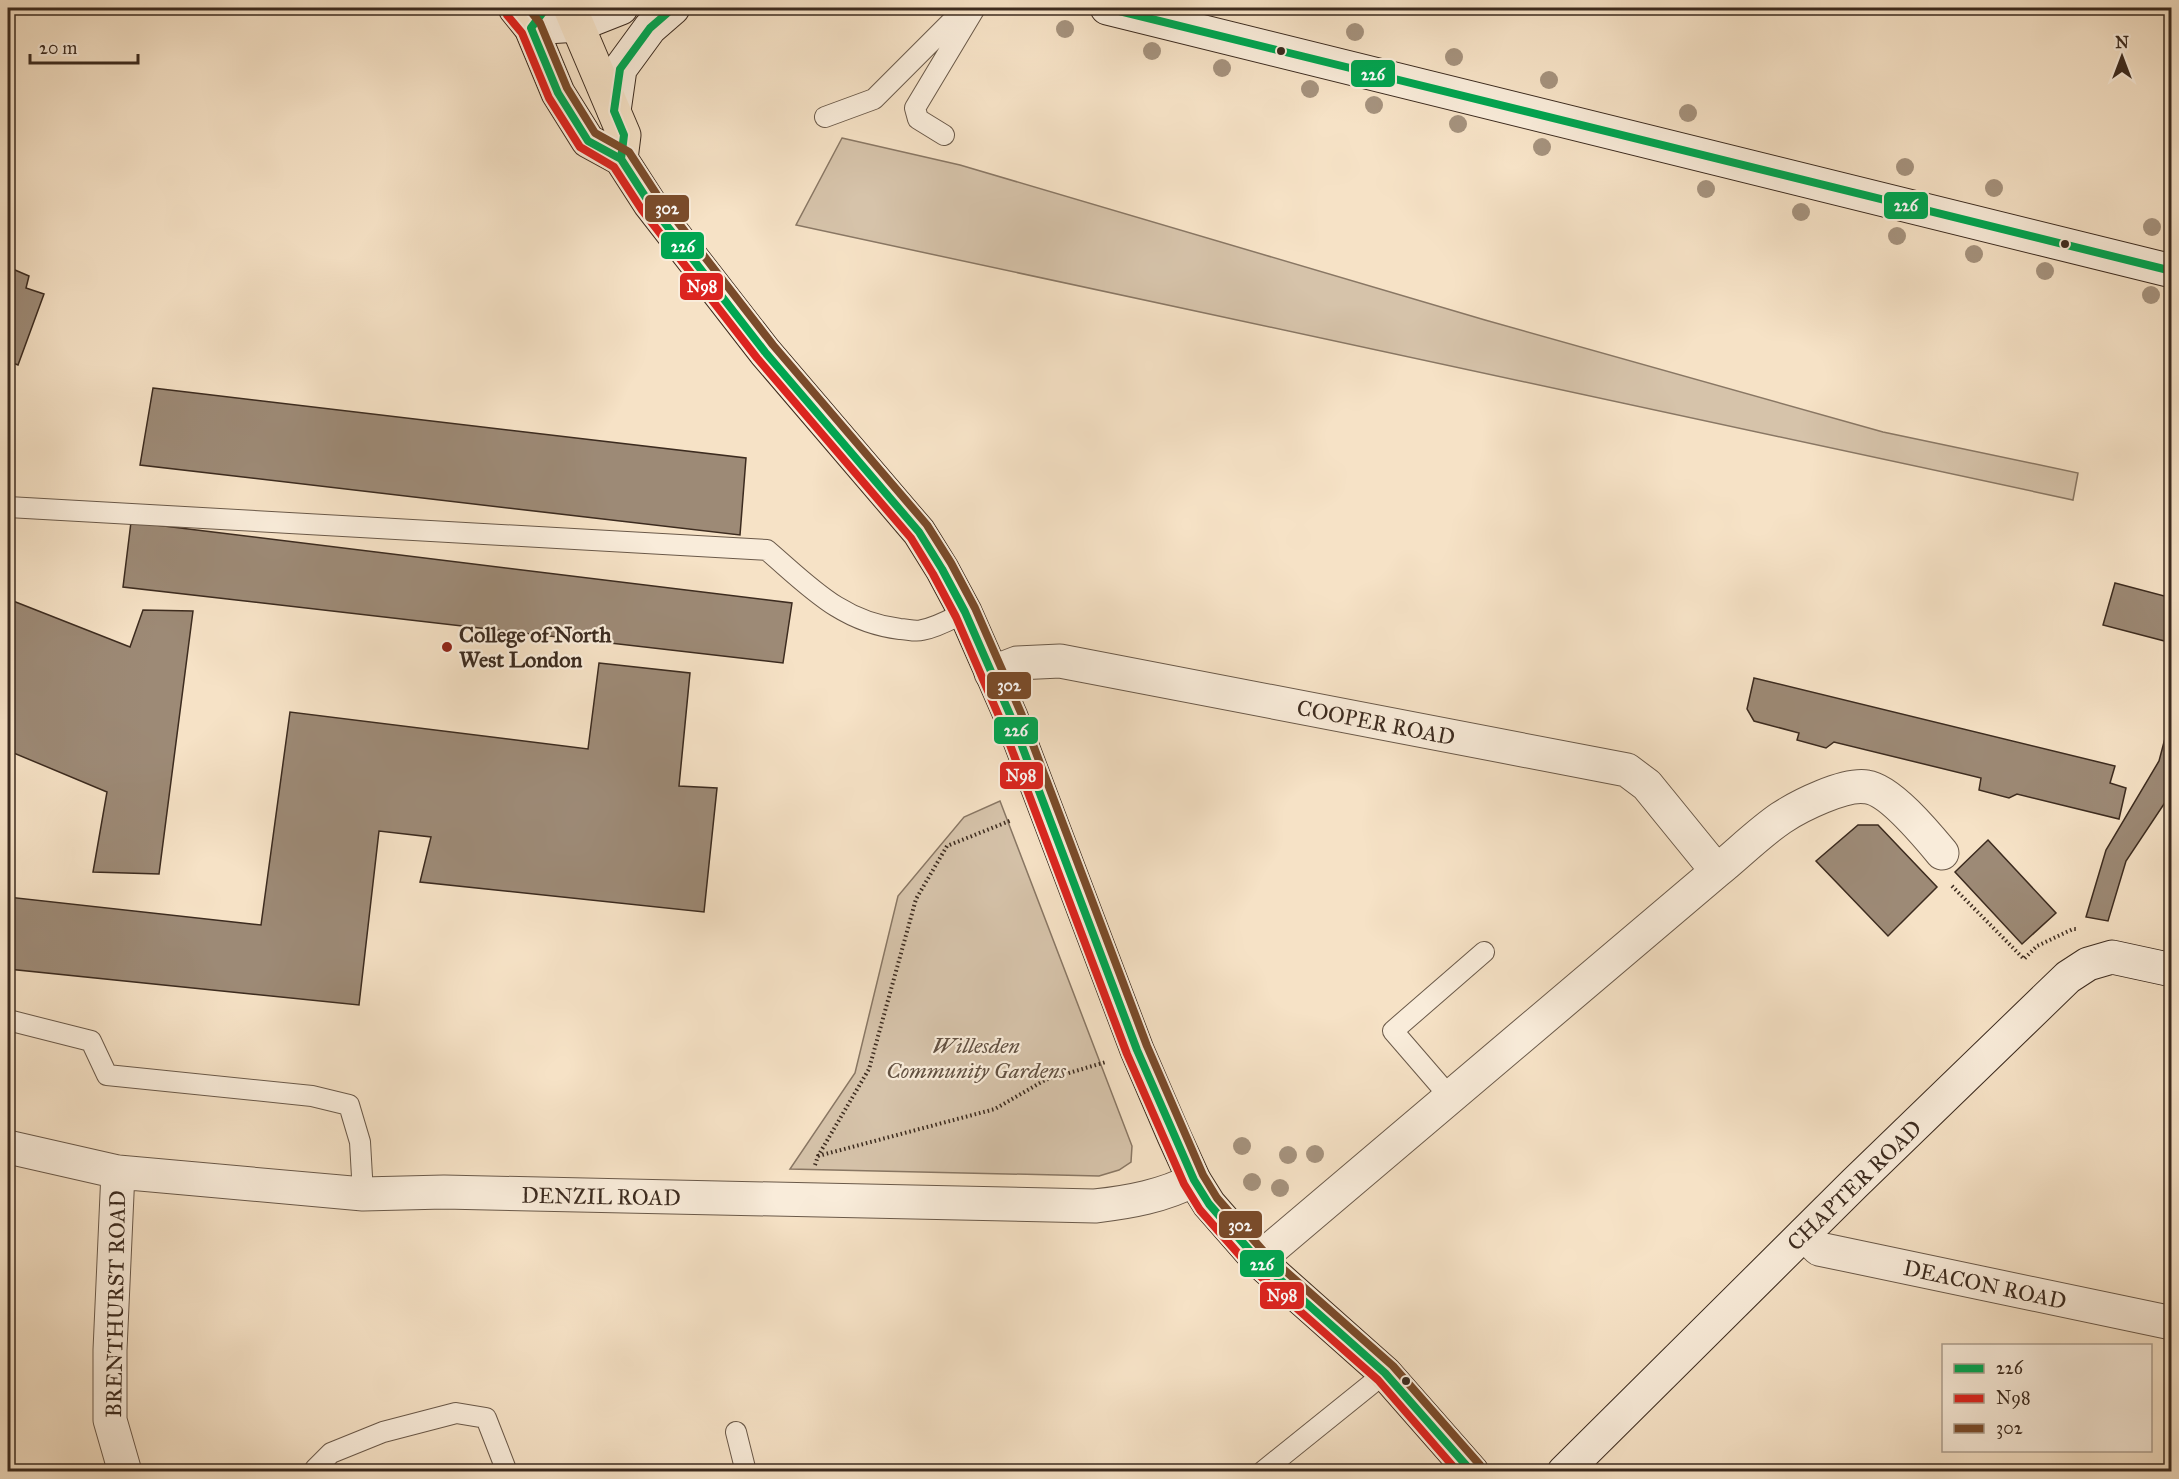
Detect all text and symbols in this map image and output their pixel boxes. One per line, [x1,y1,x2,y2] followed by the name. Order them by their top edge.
[30,27,138,65] scale bar
[2092,27,2152,87] north arrow
[2115,33,2129,52] text: N
[39,37,77,59] text: 20 m
[1275,45,1287,57] unlabelled marker
[1350,59,1396,88] line badge: 226
[1361,65,1386,84] text: 226
[1883,191,1929,220] line badge: 226
[644,194,690,223] line badge: 302
[1894,196,1919,215] text: 226
[655,199,680,219] text: 302
[660,231,705,260] line badge: 226
[671,237,696,256] text: 226
[2059,238,2071,250] unlabelled marker
[679,272,724,301] line badge: N98
[687,277,717,297] text: N98
[459,621,612,673] place label: College of North West London
[440,640,454,654] marker: College of North West London
[986,671,1032,700] line badge: 302
[997,676,1022,696] text: 302
[1295,694,1457,751] street label: COOPER ROAD
[993,716,1039,745] line badge: 226
[1004,721,1029,740] text: 226
[999,761,1044,790] line badge: N98
[1006,766,1036,786] text: N98
[886,1032,1066,1084] park label: Willesden Community Gardens
[1781,1114,1927,1256] street label: CHAPTER ROAD
[521,1182,681,1211] street label: DENZIL ROAD
[100,1190,131,1418] street label: BRENTHURST ROAD
[1218,1210,1263,1239] line badge: 302
[1228,1216,1253,1236] text: 302
[1239,1249,1285,1278] line badge: 226
[1901,1254,2069,1315] street label: DEACON ROAD
[1250,1255,1275,1274] text: 226
[1259,1281,1305,1310] line badge: N98
[1267,1286,1297,1306] text: N98
[1942,1344,2152,1452] legend
[1996,1357,2024,1379] text: 226
[1400,1375,1412,1387] unlabelled marker
[1996,1387,2031,1409] text: N98
[1996,1417,2023,1439] text: 302

